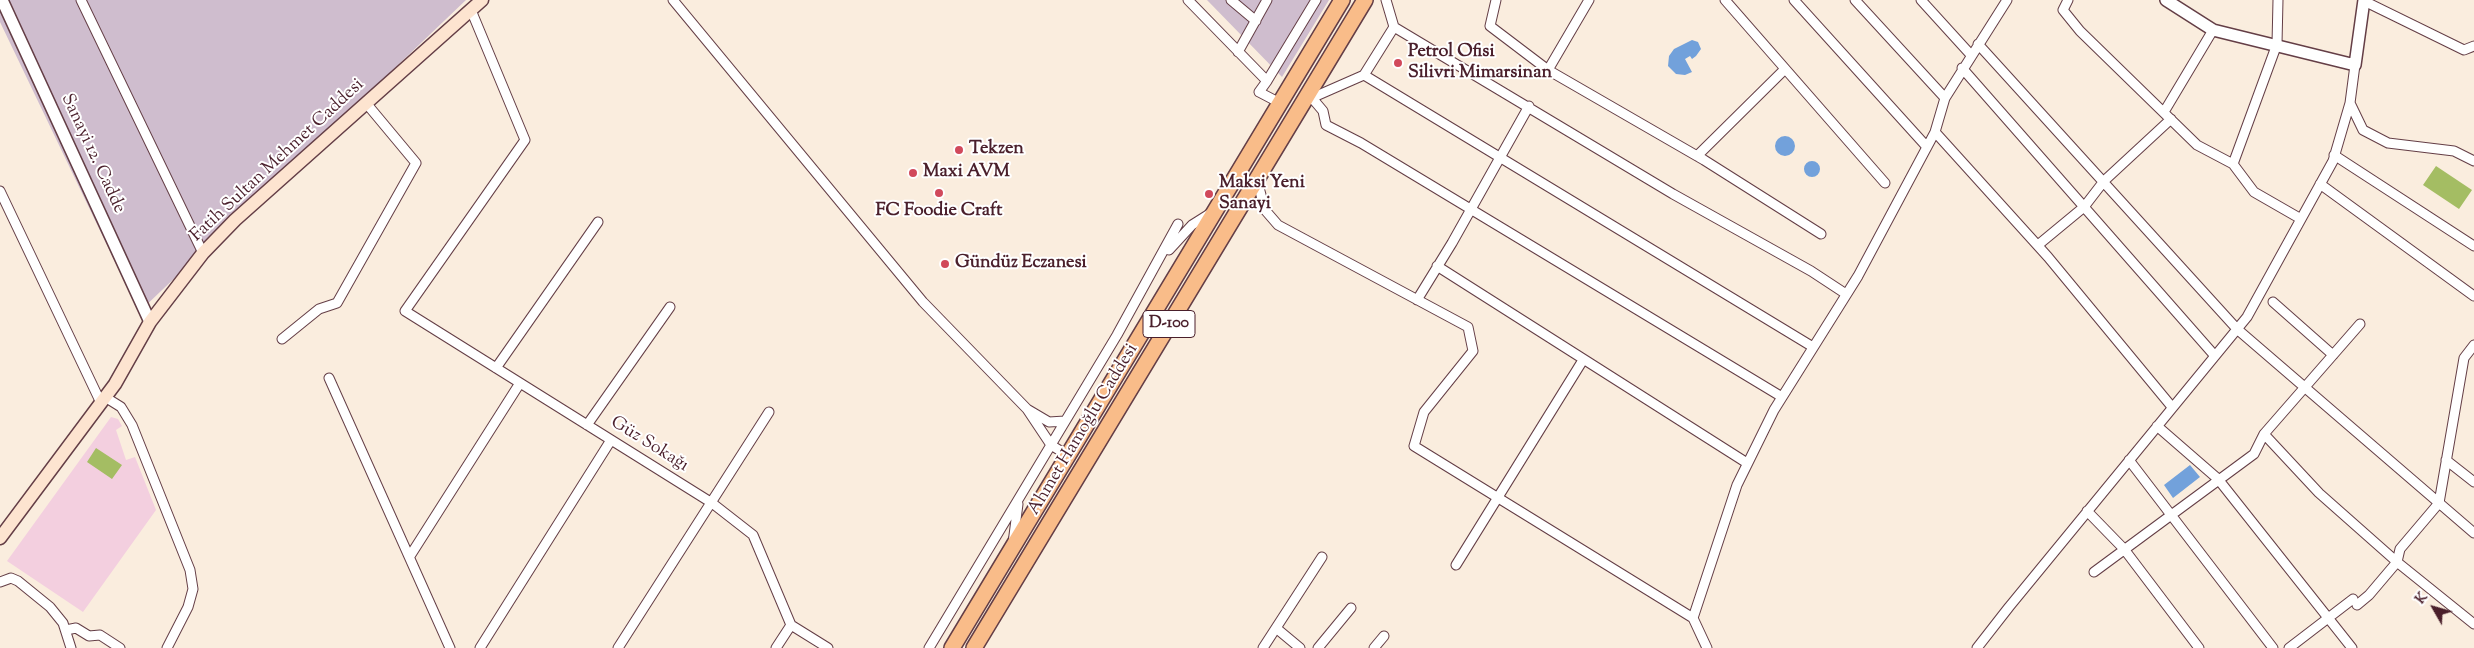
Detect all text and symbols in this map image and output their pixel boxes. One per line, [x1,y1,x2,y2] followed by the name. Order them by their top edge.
[1408,42,1552,84] place label: Petrol Ofisi Silivri Mimarsinan
[1392,57,1404,69] marker: Petrol Ofisi Silivri Mimarsinan
[187,75,369,247] street label: Fatih Sultan Mehmet Caddesi
[55,91,129,217] street label: Sanayi 12. Cadde
[969,139,1024,161] place label: Tekzen
[953,144,965,156] marker: Tekzen
[923,162,1010,184] place label: Maxi AVM
[907,167,919,179] marker: Maxi AVM
[1219,173,1305,215] place label: Maksi Yeni Sanayi
[933,187,945,199] marker: FC Foodie Craft
[1203,188,1215,200] marker: Maksi Yeni Sanayi
[876,201,1002,223] place label: FC Foodie Craft
[955,253,1087,275] place label: Gündüz Eczanesi
[939,258,951,270] marker: Gündüz Eczanesi
[1143,310,1195,338] road number: D-100
[1024,340,1144,520] street label: Ahmet Hamoğlu Caddesi
[606,413,692,477] street label: Güz Sokağı
[2409,583,2459,633] north arrow
[2411,589,2433,609] text: K

